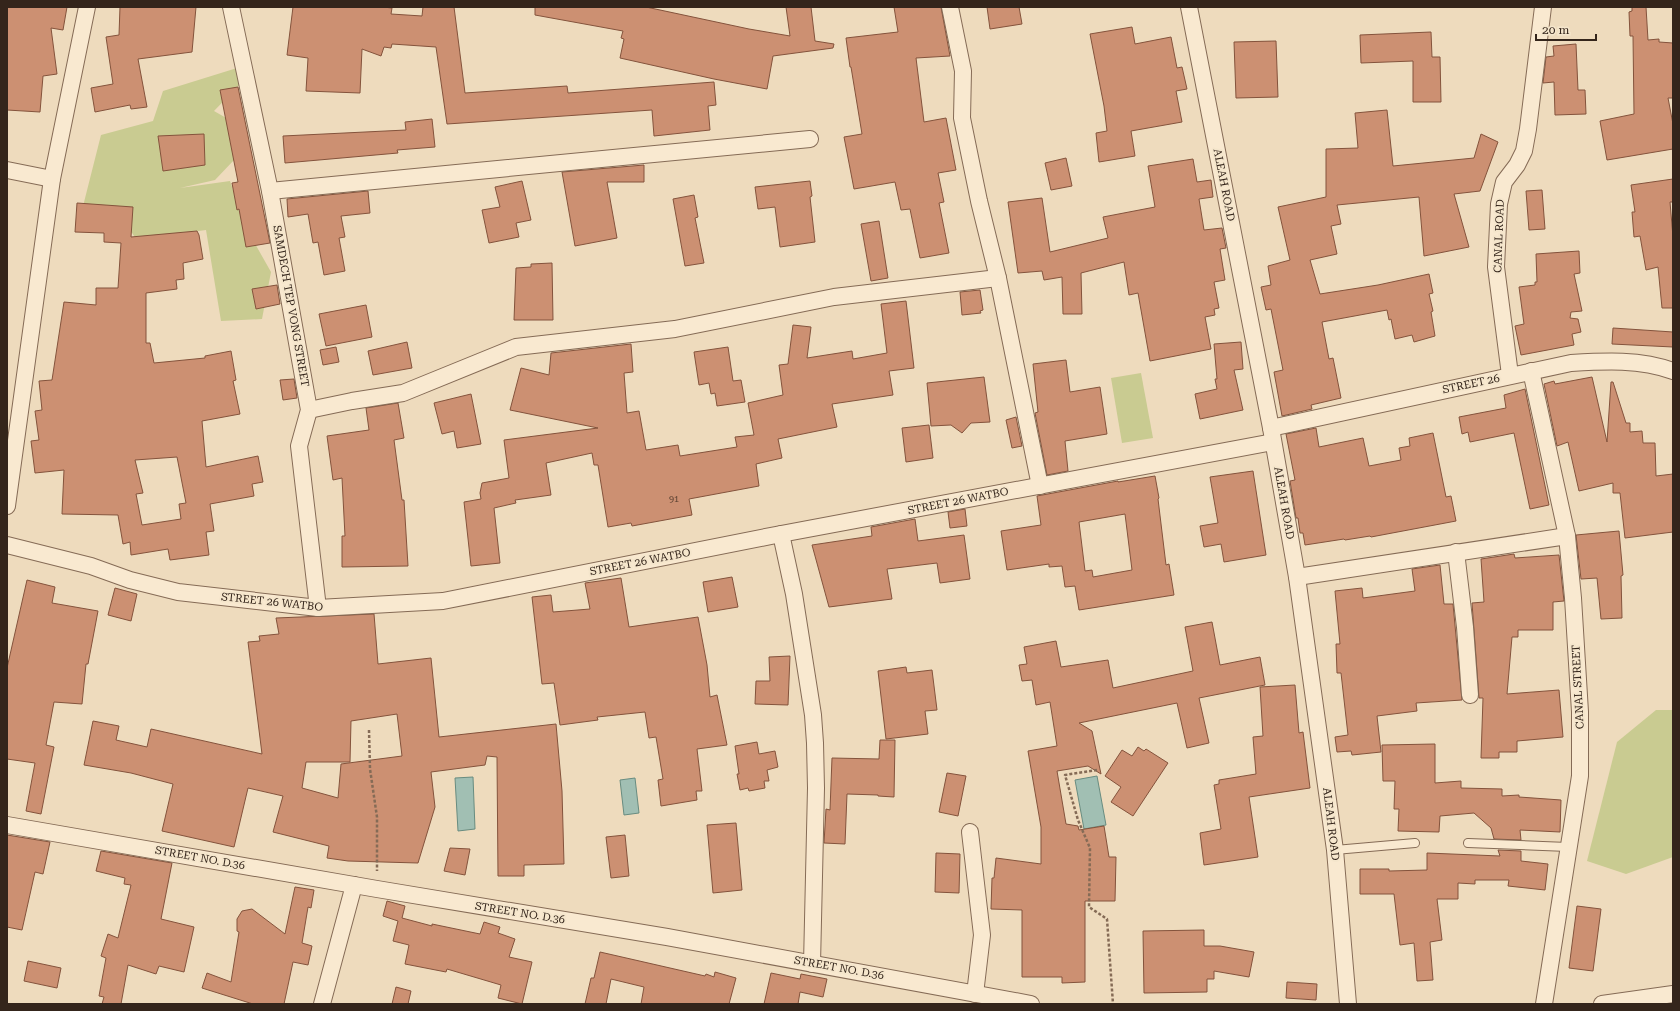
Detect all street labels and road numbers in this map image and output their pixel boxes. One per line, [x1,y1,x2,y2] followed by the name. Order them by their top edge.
[1211,148,1237,222] street label: ALEAH ROAD
[1491,199,1507,273] street label: CANAL ROAD
[270,224,312,388] street label: SAMDECH TEP VONG STREET
[1441,372,1501,396] street label: STREET 26
[1271,466,1297,540] street label: ALEAH ROAD
[906,485,1010,517] street label: STREET 26 WATBO
[588,546,692,578] street label: STREET 26 WATBO
[220,590,324,614] street label: STREET 26 WATBO
[1569,644,1587,730] street label: CANAL STREET
[1320,787,1342,861] street label: ALEAH ROAD
[154,844,246,872] street label: STREET NO. D.36
[474,899,566,927] street label: STREET NO. D.36
[793,954,885,982] street label: STREET NO. D.36

